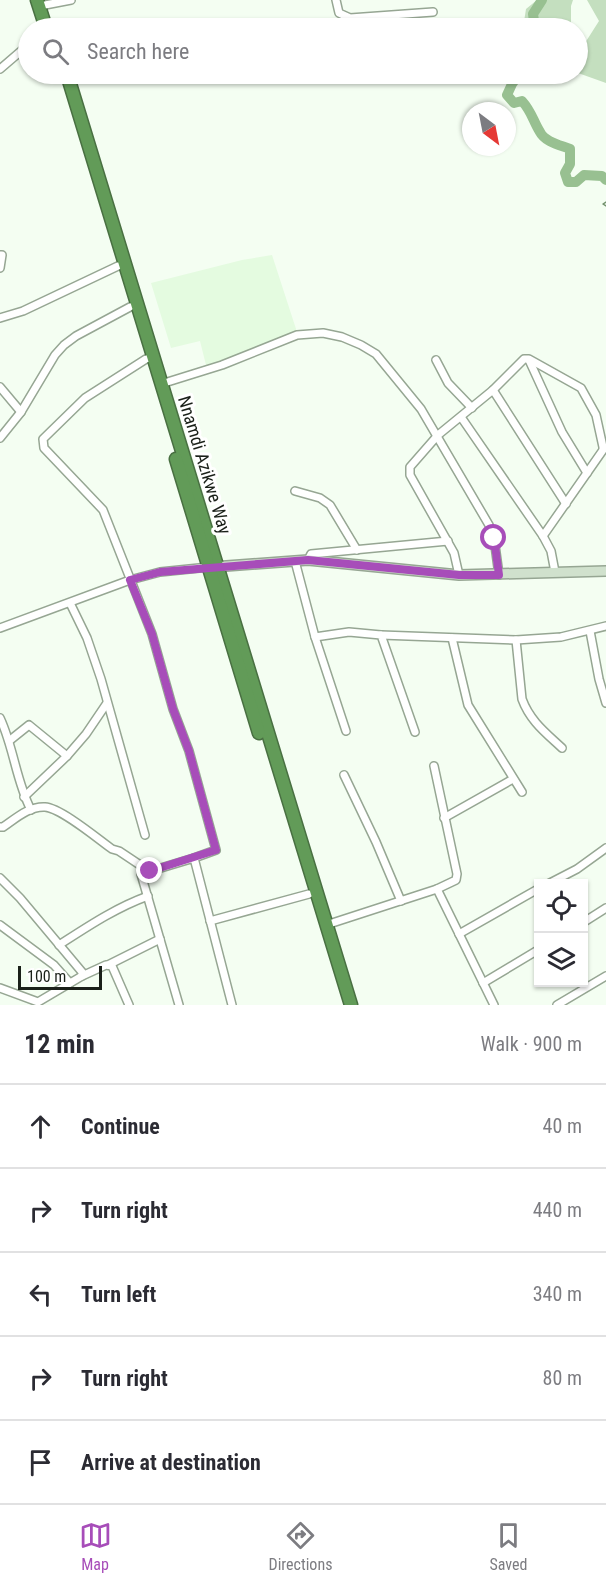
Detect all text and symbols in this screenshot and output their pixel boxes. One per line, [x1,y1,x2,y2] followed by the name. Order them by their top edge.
[18,18,588,84] search box
[39,35,72,68] icon: search
[87,39,189,64] text: Search here
[462,102,516,156] north arrow
[174,393,236,537] street label: Nnamdi Azikwe Way
[480,524,506,550] route start
[136,857,162,883] route end
[534,879,588,987] map controls
[534,879,588,933] button: locate
[534,933,588,987] button: layers
[18,963,102,990] scale bar
[27,967,66,986] text: 100 m
[24,1029,95,1059] text: 12 min
[481,1032,582,1056] text: Walk · 900 m
[24,1110,57,1143] icon: ahead
[81,1114,160,1139] text: Continue
[543,1114,582,1138] text: 40 m
[24,1194,57,1227] icon: right
[81,1198,168,1223] text: Turn right
[533,1198,582,1222] text: 440 m
[24,1278,57,1311] icon: left
[81,1282,156,1307] text: Turn left
[533,1282,582,1306] text: 340 m
[24,1362,57,1395] icon: right
[81,1366,168,1391] text: Turn right
[543,1366,582,1390] text: 80 m
[24,1446,57,1479] icon: arrive
[81,1450,261,1475] text: Arrive at destination
[79,1519,112,1574] tab: Map
[269,1519,332,1574] tab: Directions
[489,1519,527,1574] tab: Saved

